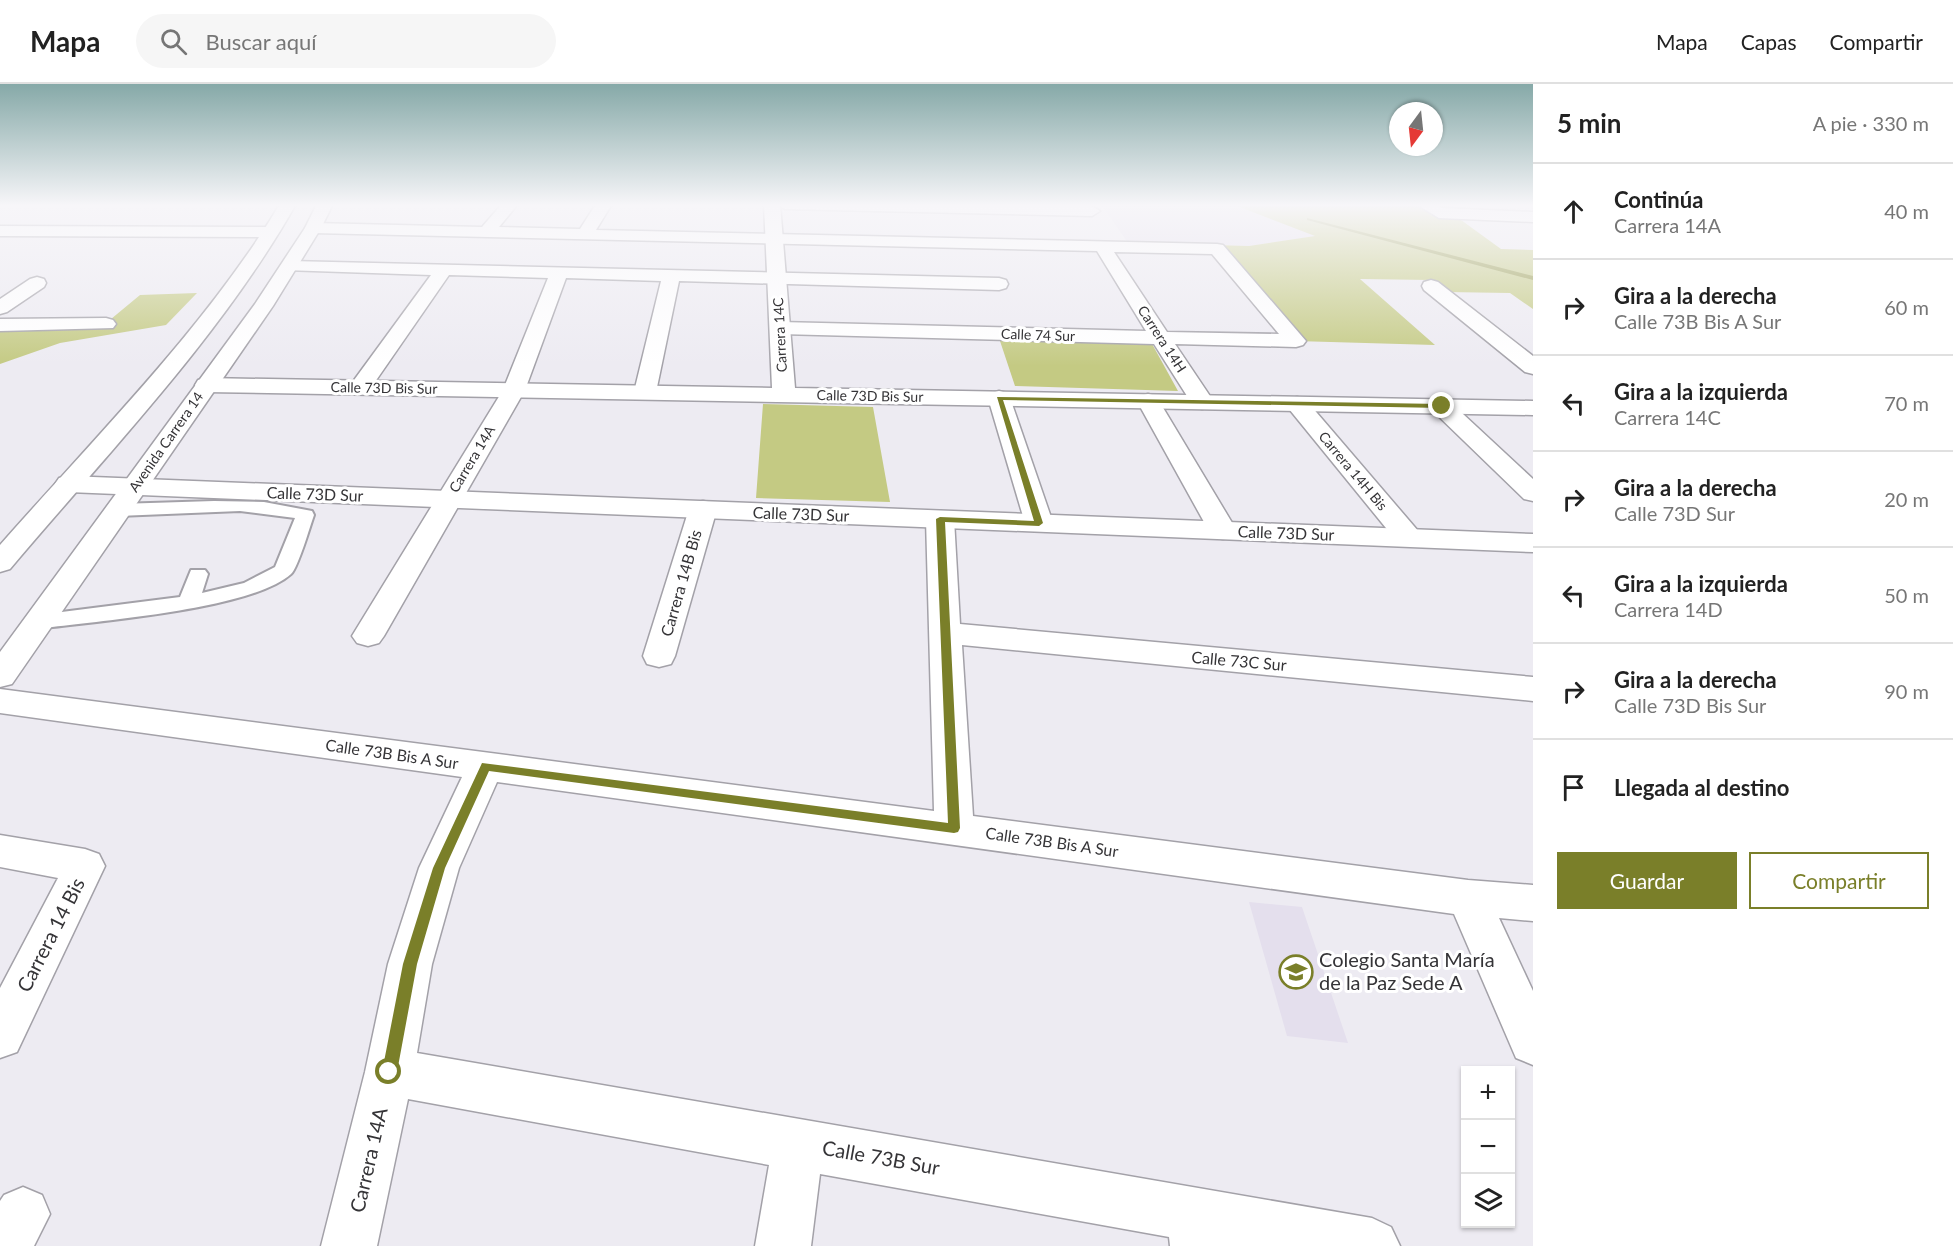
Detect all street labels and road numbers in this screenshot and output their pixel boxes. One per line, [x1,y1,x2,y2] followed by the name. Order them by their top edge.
[769,297,790,373] street label: Carrera 14C
[1135,302,1190,375] street label: Carrera 14H
[1001,325,1075,344] street label: Calle 74 Sur
[331,378,437,397] street label: Calle 73D Bis Sur
[817,386,923,405] street label: Calle 73D Bis Sur
[125,388,206,495] street label: Avenida Carrera 14
[445,422,498,495] street label: Carrera 14A
[1315,428,1391,514] street label: Carrera 14H Bis
[266,482,364,505] street label: Calle 73D Sur
[752,502,850,525] street label: Calle 73D Sur
[1237,521,1335,544] street label: Calle 73D Sur
[656,527,705,638] street label: Carrera 14B Bis
[1191,647,1288,674] street label: Calle 73C Sur
[324,735,460,772] street label: Calle 73B Bis A Sur
[984,823,1120,860] street label: Calle 73B Bis A Sur
[11,874,89,996] street label: Carrera 14 Bis
[344,1105,392,1215] street label: Carrera 14A
[821,1135,942,1179] street label: Calle 73B Sur

